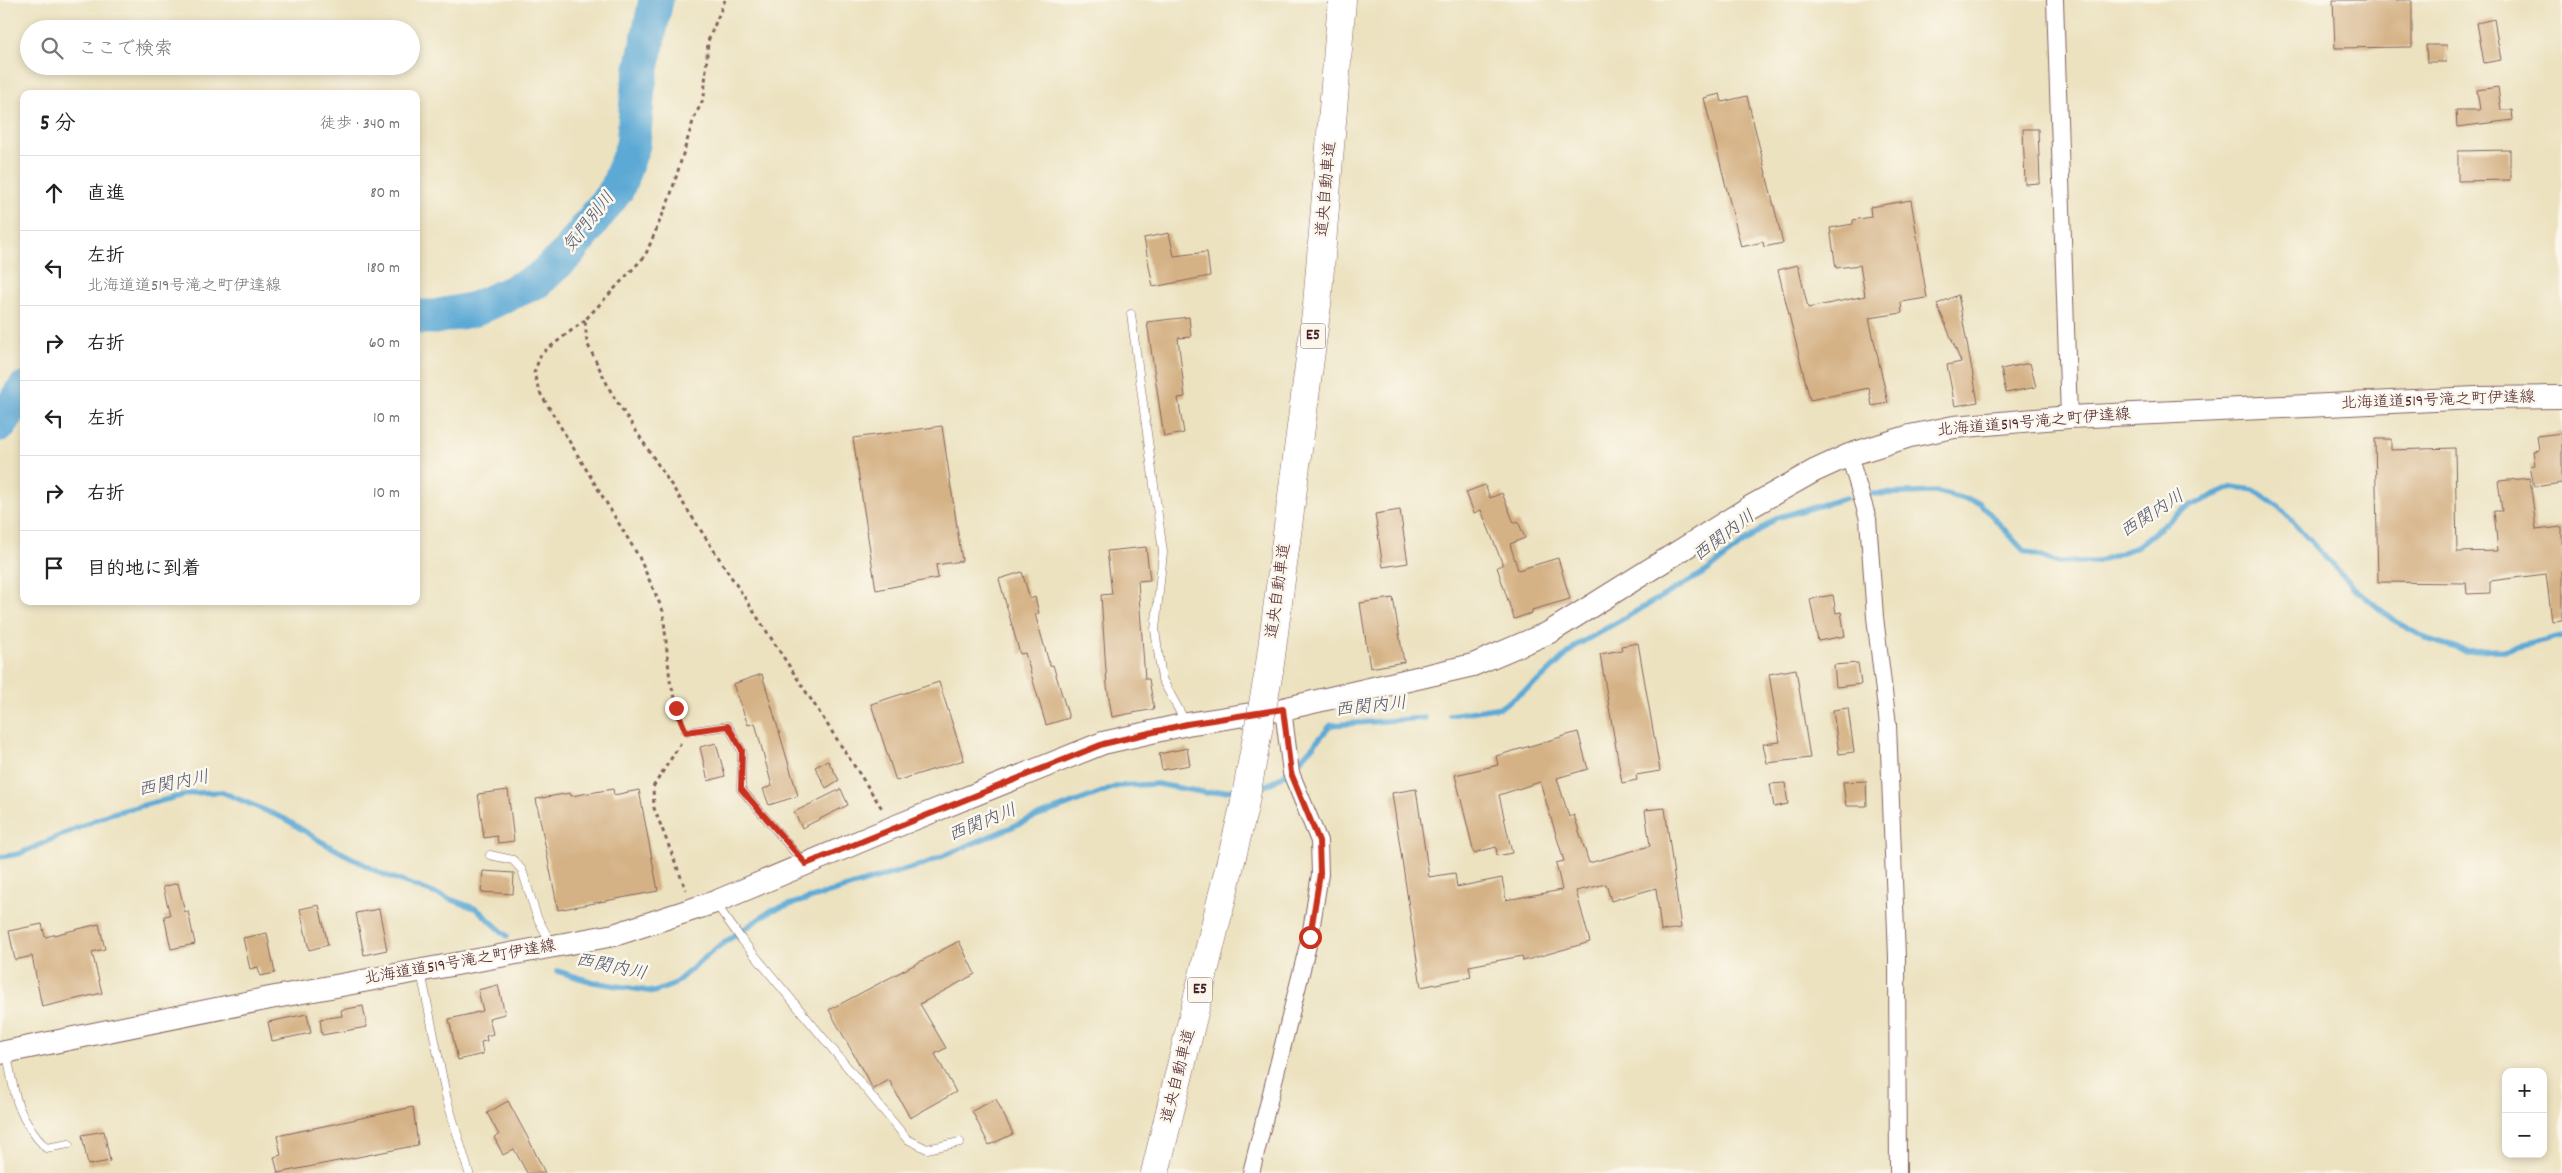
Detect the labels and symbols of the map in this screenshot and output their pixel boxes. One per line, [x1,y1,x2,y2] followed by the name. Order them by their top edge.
[1311,140,1343,238] street label: 道央自動車道
[558,187,622,259] water label: 気門別川
[1300,324,1326,348] road number: E5
[2341,386,2535,416] street label: 北海道道519号滝之町伊達線
[1936,403,2132,443] street label: 北海道道519号滝之町伊達線
[2116,485,2190,545] water label: 西関内川
[1689,505,1761,569] water label: 西関内川
[1261,542,1297,640] street label: 道央自動車道
[1334,692,1408,724] water label: 西関内川
[665,697,688,720] route end
[136,766,212,804] water label: 西関内川
[945,799,1021,849] water label: 西関内川
[1299,926,1322,949] route start
[362,935,558,991] street label: 北海道道519号滝之町伊達線
[573,948,649,988] water label: 西関内川
[1188,978,1212,1002] road number: E5
[1156,1027,1202,1125] street label: 道央自動車道

